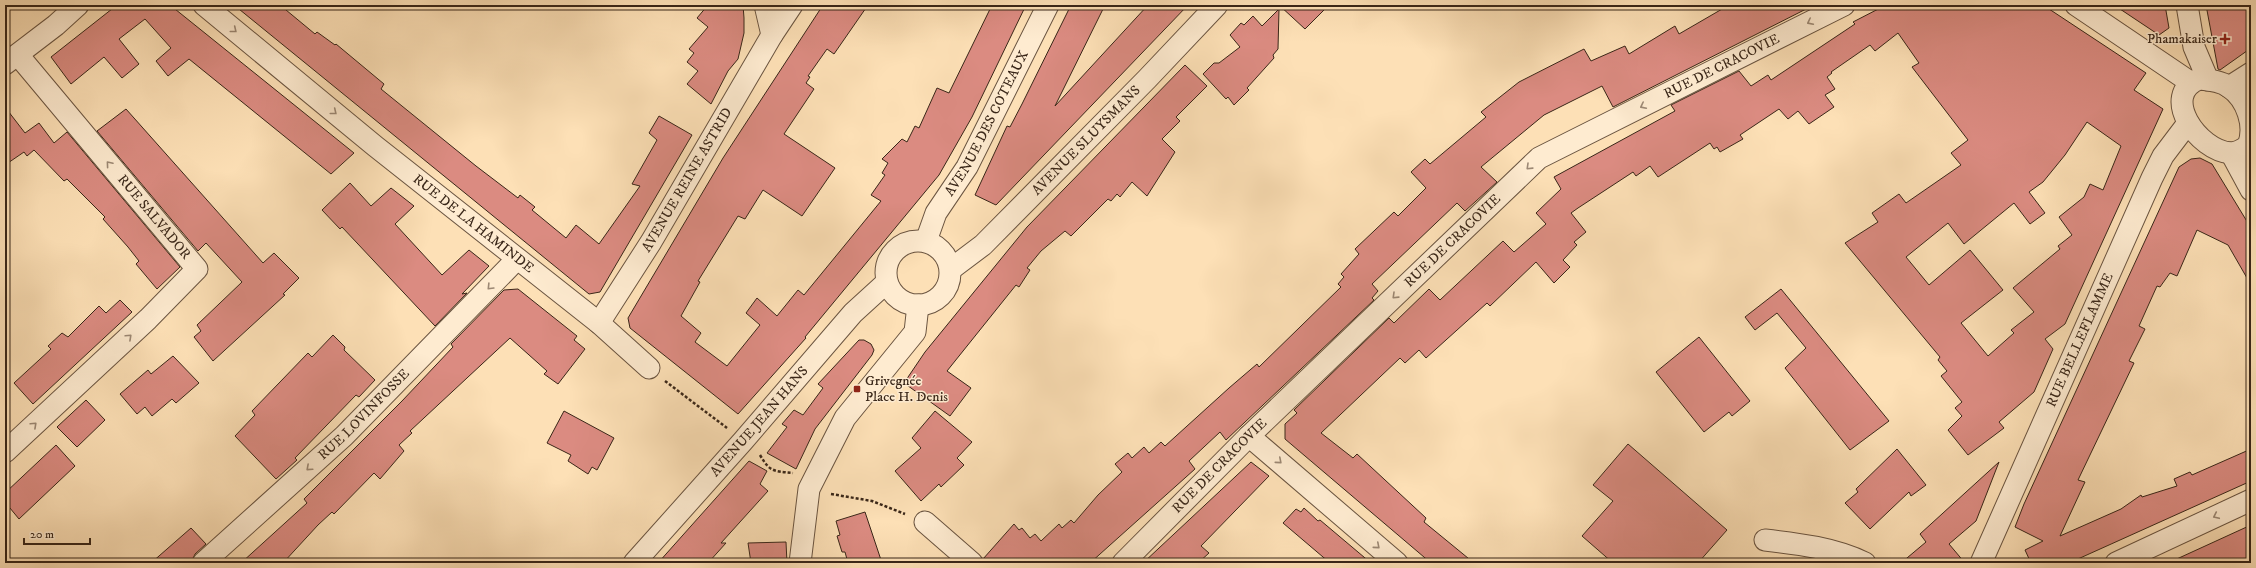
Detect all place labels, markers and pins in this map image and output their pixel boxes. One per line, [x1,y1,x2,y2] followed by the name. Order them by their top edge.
[2147,30,2218,48] place label: Phamakaiser
[2220,34,2230,44] marker: Phamakaiser
[865,372,948,406] place label: Grivegnée Place H. Denis
[852,384,862,394] marker: Grivegnée Place H. Denis

